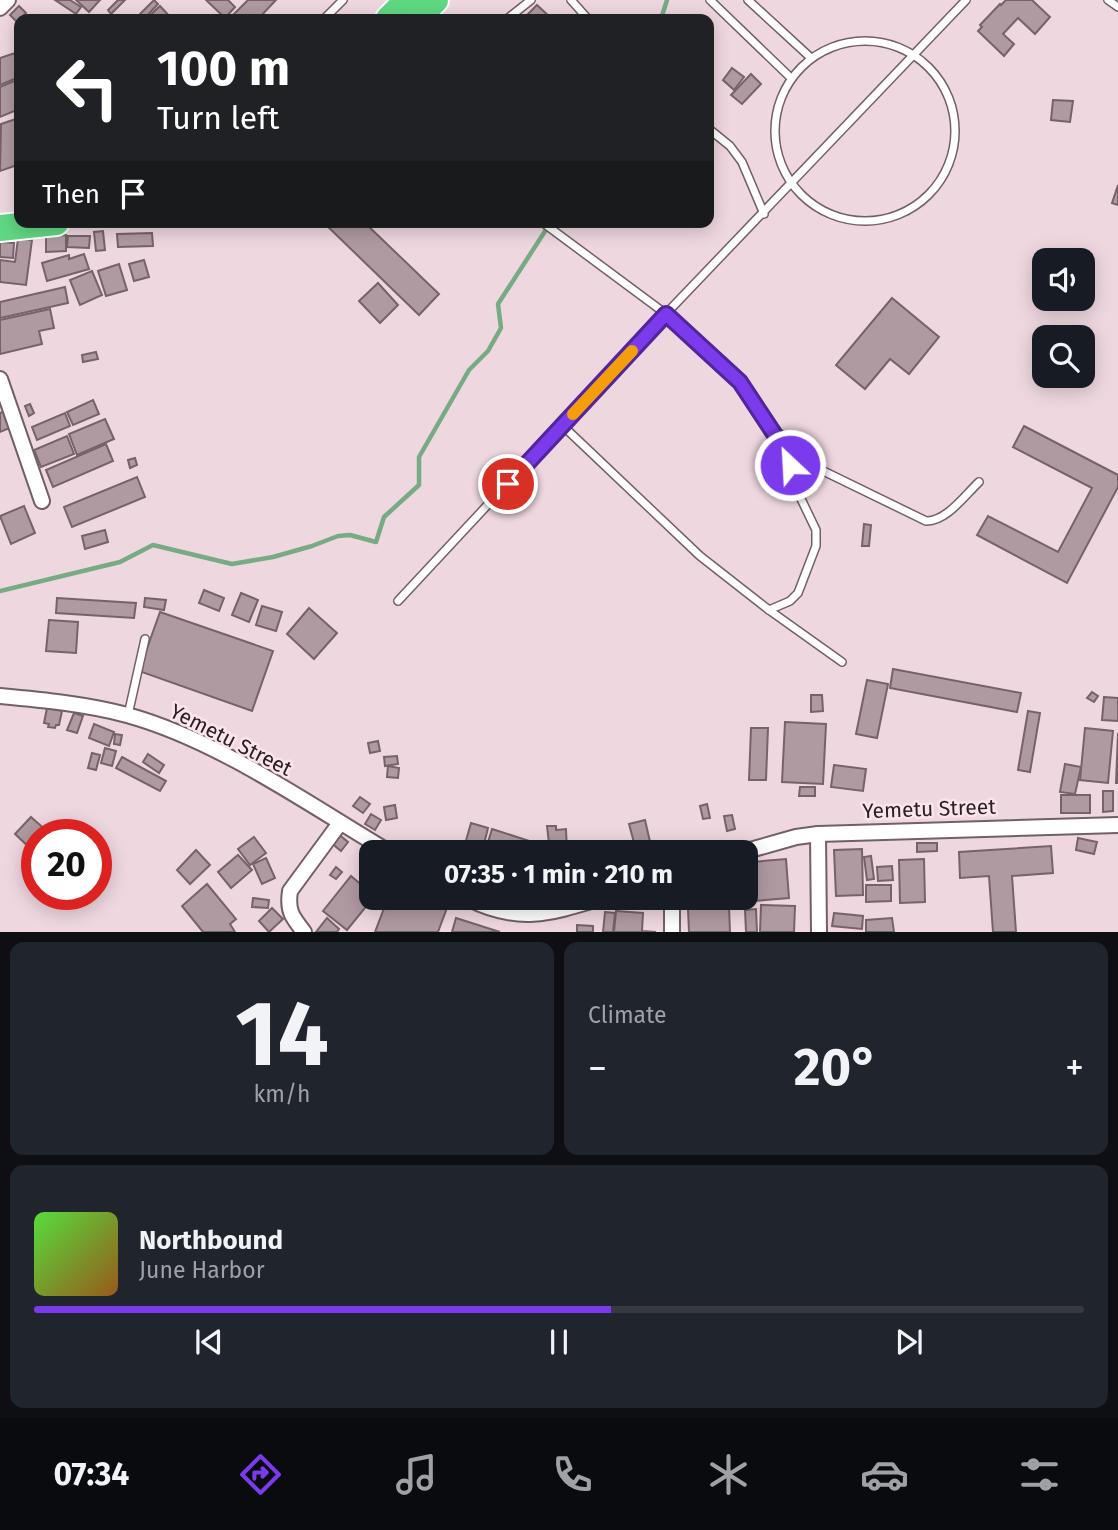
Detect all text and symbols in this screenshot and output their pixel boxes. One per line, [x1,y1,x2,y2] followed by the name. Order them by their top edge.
[157,39,290,98] text: 100 m
[42,42,133,133] icon: left
[157,99,279,137] text: Turn left
[114,175,152,213] icon: arrive
[42,179,100,210] text: Then
[1032,248,1095,388] map controls
[1032,248,1095,311] button: sound
[1032,325,1095,388] button: search
[753,428,827,502] position arrow
[478,454,538,514] pin
[489,465,527,503] icon: arrive
[166,698,297,782] street label: Yemetu Street
[862,794,997,824] street label: Yemetu Street
[21,819,112,910] speed limit sign: 20
[444,859,673,890] text: 07:35 · 1 min · 210 m
[235,980,329,1089] text: 14
[588,1001,667,1029] text: Climate
[794,1036,878,1099] text: 20°
[588,1045,607,1091] text: −
[1065,1045,1084,1091] text: +
[254,1080,310,1108] text: km/h
[139,1225,283,1256] text: Northbound
[139,1256,265,1284] text: June Harbor
[190,1323,228,1361] icon: previous
[540,1323,578,1361] icon: pause
[890,1323,928,1361] icon: next
[236,1450,285,1499] icon: directions
[392,1450,441,1499] icon: music
[548,1450,597,1499] icon: phone
[704,1450,753,1499] icon: climate
[860,1450,909,1499] icon: car
[1015,1450,1064,1499] icon: filters
[53,1455,129,1493] text: 07:34

